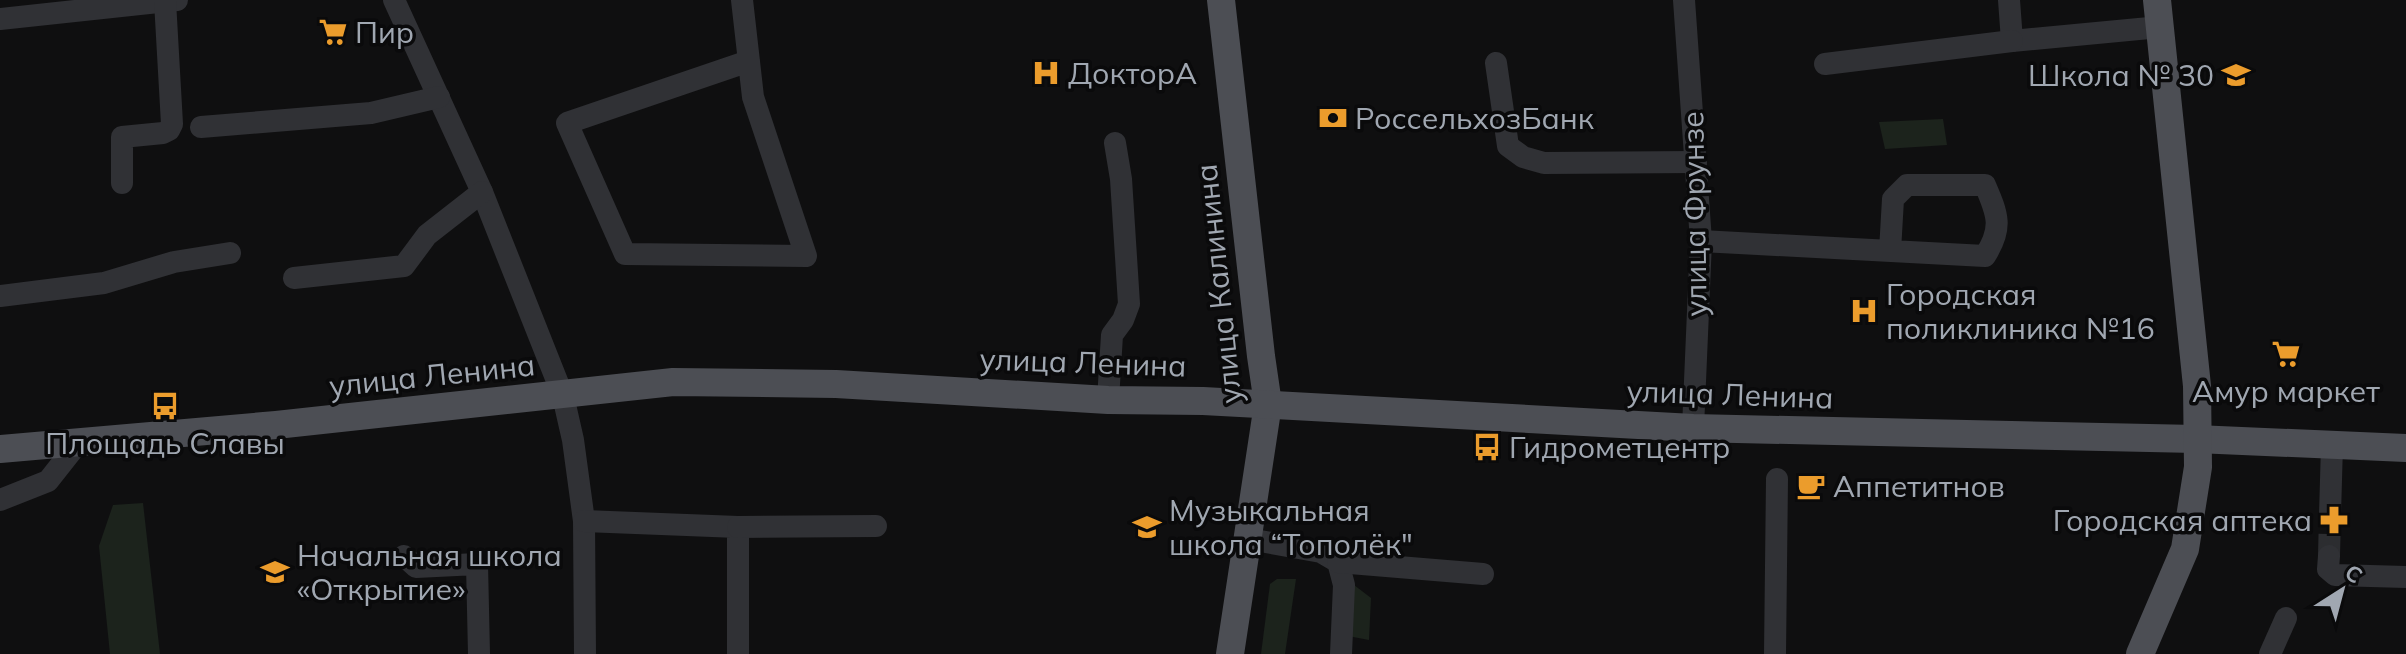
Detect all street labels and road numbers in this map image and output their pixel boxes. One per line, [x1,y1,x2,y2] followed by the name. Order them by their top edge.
[1673,111,1715,317] street label: улица Фрунзе
[1187,162,1249,406] street label: улица Калинина
[979,339,1187,385] street label: улица Ленина
[327,345,537,405] street label: улица Ленина
[1626,371,1834,417] street label: улица Ленина

